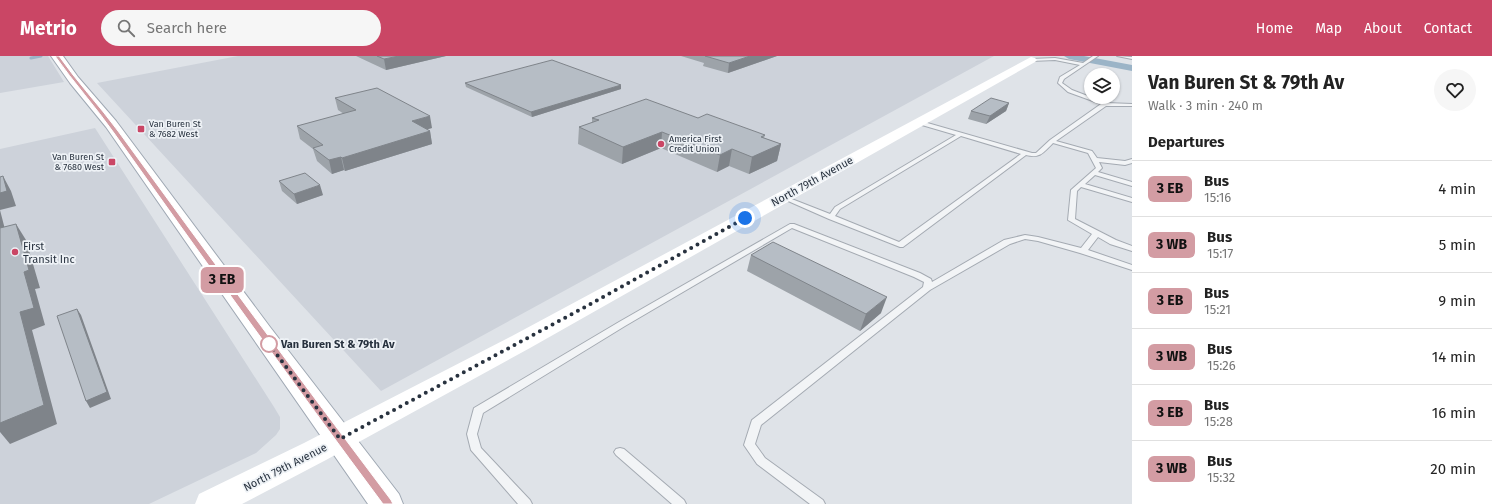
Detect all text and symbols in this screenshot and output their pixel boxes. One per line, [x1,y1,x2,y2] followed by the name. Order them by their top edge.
[101,10,381,46] search box
[20,17,77,40] text: Metrio
[115,17,137,39] icon: search
[147,19,227,37] text: Search here
[1256,20,1293,37] text: Home
[1315,20,1342,37] text: Map
[1364,20,1402,37] text: About
[1424,20,1472,37] text: Contact
[1084,68,1120,104] map controls
[1084,68,1120,104] button: layers
[1434,69,1476,111] button: heart
[1148,71,1344,94] text: Van Buren St & 79th Av
[1148,98,1263,113] text: Walk · 3 min · 240 m
[149,119,202,139] place label: Van Buren St & 7682 West
[136,124,146,134] marker: Van Buren St & 7682 West
[1148,133,1225,151] text: Departures
[669,134,722,154] place label: America First Credit Union
[656,139,666,149] marker: America First Credit Union
[52,152,105,172] place label: Van Buren St & 7680 West
[769,153,856,209] street label: North 79th Avenue
[107,157,117,167] marker: Van Buren St & 7680 West
[1204,172,1229,190] text: Bus
[1157,180,1183,197] text: 3 EB
[1438,180,1476,198] text: 4 min
[1204,190,1231,205] text: 15:16
[735,208,755,228] your location
[1207,228,1232,246] text: Bus
[1156,236,1187,253] text: 3 WB
[1439,236,1476,254] text: 5 min
[23,240,75,266] place label: First Transit Inc
[1207,246,1233,261] text: 15:17
[10,247,20,257] marker: First Transit Inc
[194,267,250,293] line badge: 3 EB
[209,271,235,288] text: 3 EB
[1204,284,1229,302] text: Bus
[1157,292,1183,309] text: 3 EB
[1438,292,1476,310] text: 9 min
[1204,302,1231,317] text: 15:21
[260,335,278,353] marker: Van Buren St & 79th Av
[280,338,395,351] place label: Van Buren St & 79th Av
[1207,340,1232,358] text: Bus
[1156,348,1187,365] text: 3 WB
[1432,348,1476,366] text: 14 min
[1207,358,1236,373] text: 15:26
[1204,396,1229,414] text: Bus
[1157,404,1183,421] text: 3 EB
[1432,404,1476,422] text: 16 min
[1204,414,1233,429] text: 15:28
[241,441,329,494] street label: North 79th Avenue
[1207,452,1232,470] text: Bus
[1156,460,1187,477] text: 3 WB
[1430,460,1476,478] text: 20 min
[1207,470,1235,485] text: 15:32

